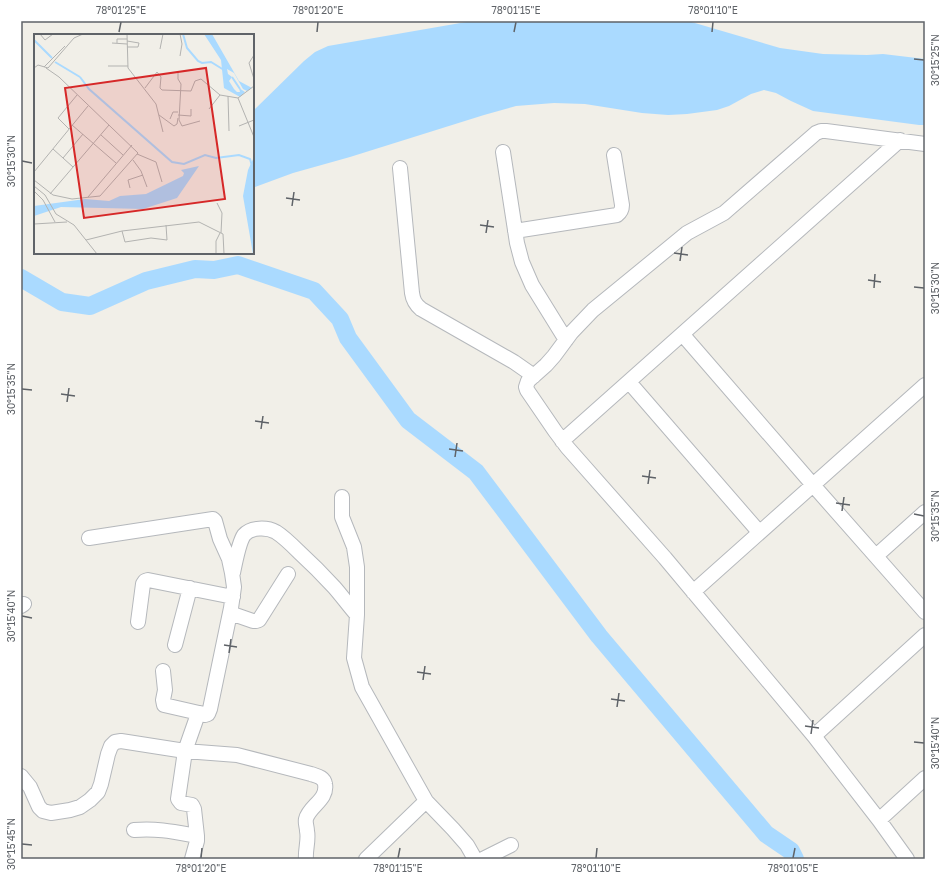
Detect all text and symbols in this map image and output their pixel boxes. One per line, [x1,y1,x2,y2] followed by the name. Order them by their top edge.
[96,4,146,16] text: 78°01'25"E
[293,4,343,16] text: 78°01'20"E
[491,4,541,16] text: 78°01'15"E
[688,4,738,16] text: 78°01'10"E
[34,34,254,254] inset map
[929,34,941,86] text: 30°15'25"N
[5,135,17,187] text: 30°15'30"N
[929,262,941,314] text: 30°15'30"N
[5,363,17,415] text: 30°15'35"N
[929,490,941,542] text: 30°15'35"N
[5,590,17,642] text: 30°15'40"N
[929,717,941,769] text: 30°15'40"N
[5,818,17,870] text: 30°15'45"N
[176,862,226,874] text: 78°01'20"E
[373,862,423,874] text: 78°01'15"E
[571,862,621,874] text: 78°01'10"E
[768,862,818,874] text: 78°01'05"E

